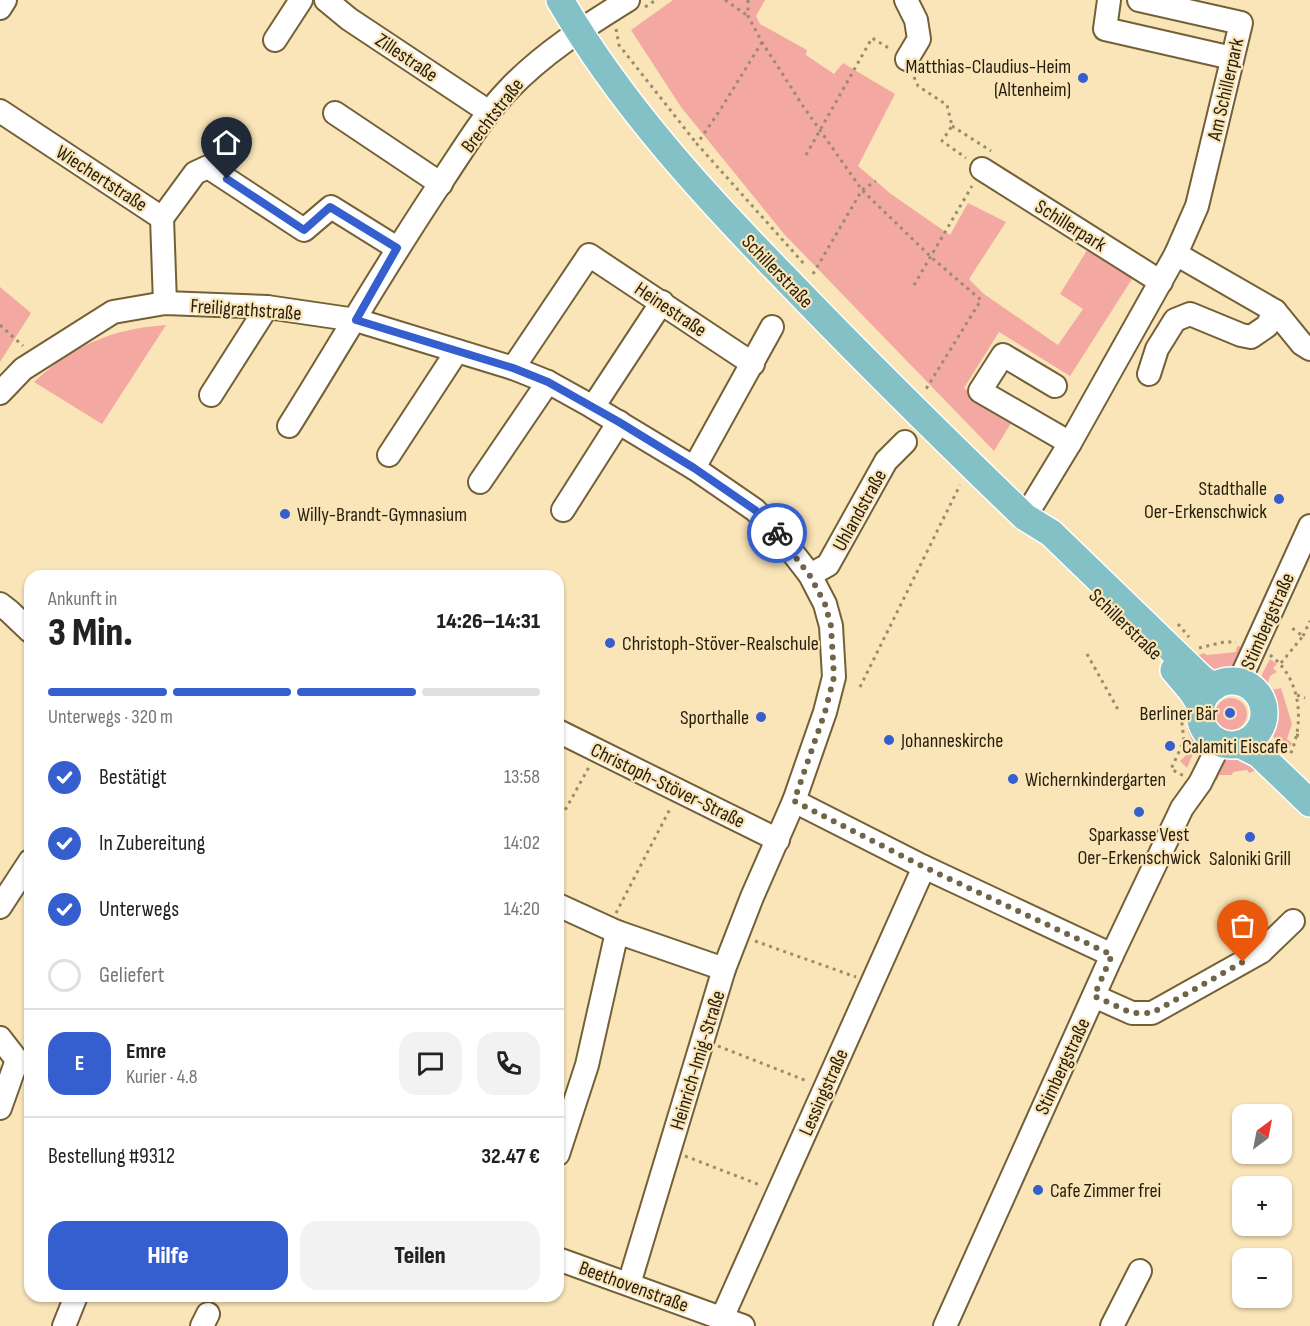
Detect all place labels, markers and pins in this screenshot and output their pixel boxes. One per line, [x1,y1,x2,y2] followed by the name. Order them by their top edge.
[906,55,1071,102] place label: Matthias-Claudius-Heim (Altenheim)
[1076,71,1090,85] marker: Matthias-Claudius-Heim (Altenheim)
[201,117,252,179] pin
[1144,477,1267,524] place label: Stadthalle Oer-Erkenschwick
[1272,492,1286,506] marker: Stadthalle Oer-Erkenschwick
[297,503,467,527] place label: Willy-Brandt-Gymnasium
[278,507,292,521] marker: Willy-Brandt-Gymnasium
[622,632,819,656] place label: Christoph-Stöver-Realschule
[603,636,617,650] marker: Christoph-Stöver-Realschule
[1140,702,1218,726] place label: Berliner Bär
[680,706,749,730] place label: Sporthalle
[1223,706,1237,720] marker: Berliner Bär
[754,710,768,724] marker: Sporthalle
[900,729,1003,753] place label: Johanneskirche
[882,733,896,747] marker: Johanneskirche
[1182,735,1288,759] place label: Calamiti Eiscafe
[1163,739,1177,753] marker: Calamiti Eiscafe
[1025,768,1166,792] place label: Wichernkindergarten
[1006,772,1020,786] marker: Wichernkindergarten
[1132,805,1146,819] marker: Sparkasse Vest Oer-Erkenschwick
[1077,823,1201,870] place label: Sparkasse Vest Oer-Erkenschwick
[1243,830,1257,844] marker: Saloniki Grill
[1209,847,1291,871] place label: Saloniki Grill
[1217,900,1268,962] pin
[1050,1179,1161,1203] place label: Cafe Zimmer frei
[1031,1183,1045,1197] marker: Cafe Zimmer frei

